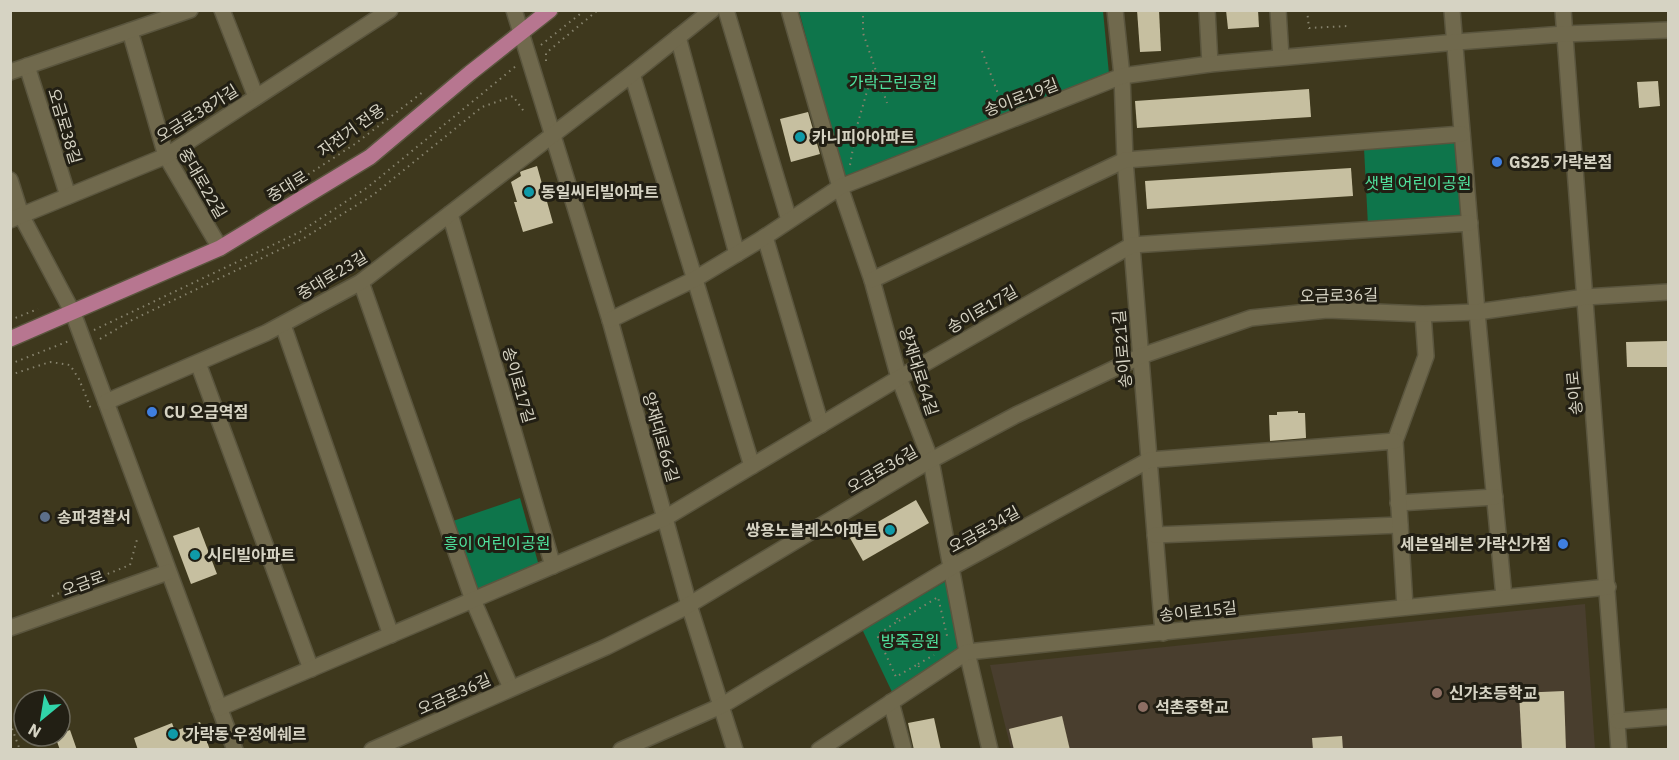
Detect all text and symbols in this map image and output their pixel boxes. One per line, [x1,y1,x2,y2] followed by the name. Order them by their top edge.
[849,72,937,92] park label: 가락근린공원
[981,74,1061,120] street label: 송이로19길
[152,80,242,146] street label: 오금로38가길
[44,86,86,166] street label: 오금로38길
[314,99,388,161] street label: 자전거 전용
[812,127,915,147] place label: 카니피아아파트
[793,130,807,144] marker: 카니피아아파트
[175,144,231,222] street label: 중대로22길
[1509,152,1612,172] place label: GS25 가락본점
[1490,155,1504,169] marker: GS25 가락본점
[263,166,311,206] street label: 중대로
[1365,173,1471,193] park label: 샛별 어린이공원
[541,182,659,202] place label: 동일씨티빌아파트
[522,185,536,199] marker: 동일씨티빌아파트
[293,246,371,304] street label: 중대로23길
[943,281,1021,337] street label: 송이로17길
[1300,284,1378,306] street label: 오금로36길
[1109,309,1135,389] street label: 송이로21길
[895,324,943,418] street label: 양재대로64길
[499,345,539,425] street label: 송이로17길
[1562,370,1586,416] street label: 송이로
[639,390,683,484] street label: 양재대로66길
[164,402,248,422] place label: CU 오금역점
[145,405,159,419] marker: CU 오금역점
[843,441,921,497] street label: 오금로36길
[945,501,1023,557] street label: 오금로34길
[57,507,131,527] place label: 송파경찰서
[38,510,52,524] marker: 송파경찰서
[746,520,878,540] place label: 쌍용노블레스아파트
[883,523,897,537] marker: 쌍용노블레스아파트
[444,533,550,553] park label: 흥이 어린이공원
[1400,534,1551,554] place label: 세븐일레븐 가락신가점
[1556,537,1570,551] marker: 세븐일레븐 가락신가점
[207,545,296,565] place label: 시티빌아파트
[188,548,202,562] marker: 시티빌아파트
[59,566,107,600] street label: 오금로
[1158,597,1238,625] street label: 송이로15길
[881,631,939,651] park label: 방죽공원
[414,669,494,719] street label: 오금로36길
[1449,683,1538,703] place label: 신가초등학교
[1430,686,1444,700] marker: 신가초등학교
[12,688,72,748] north arrow
[1155,697,1229,717] place label: 석촌중학교
[1136,700,1150,714] marker: 석촌중학교
[24,719,45,743] text: N
[185,724,307,744] place label: 가락동 우정에쉐르
[166,727,180,741] marker: 가락동 우정에쉐르

